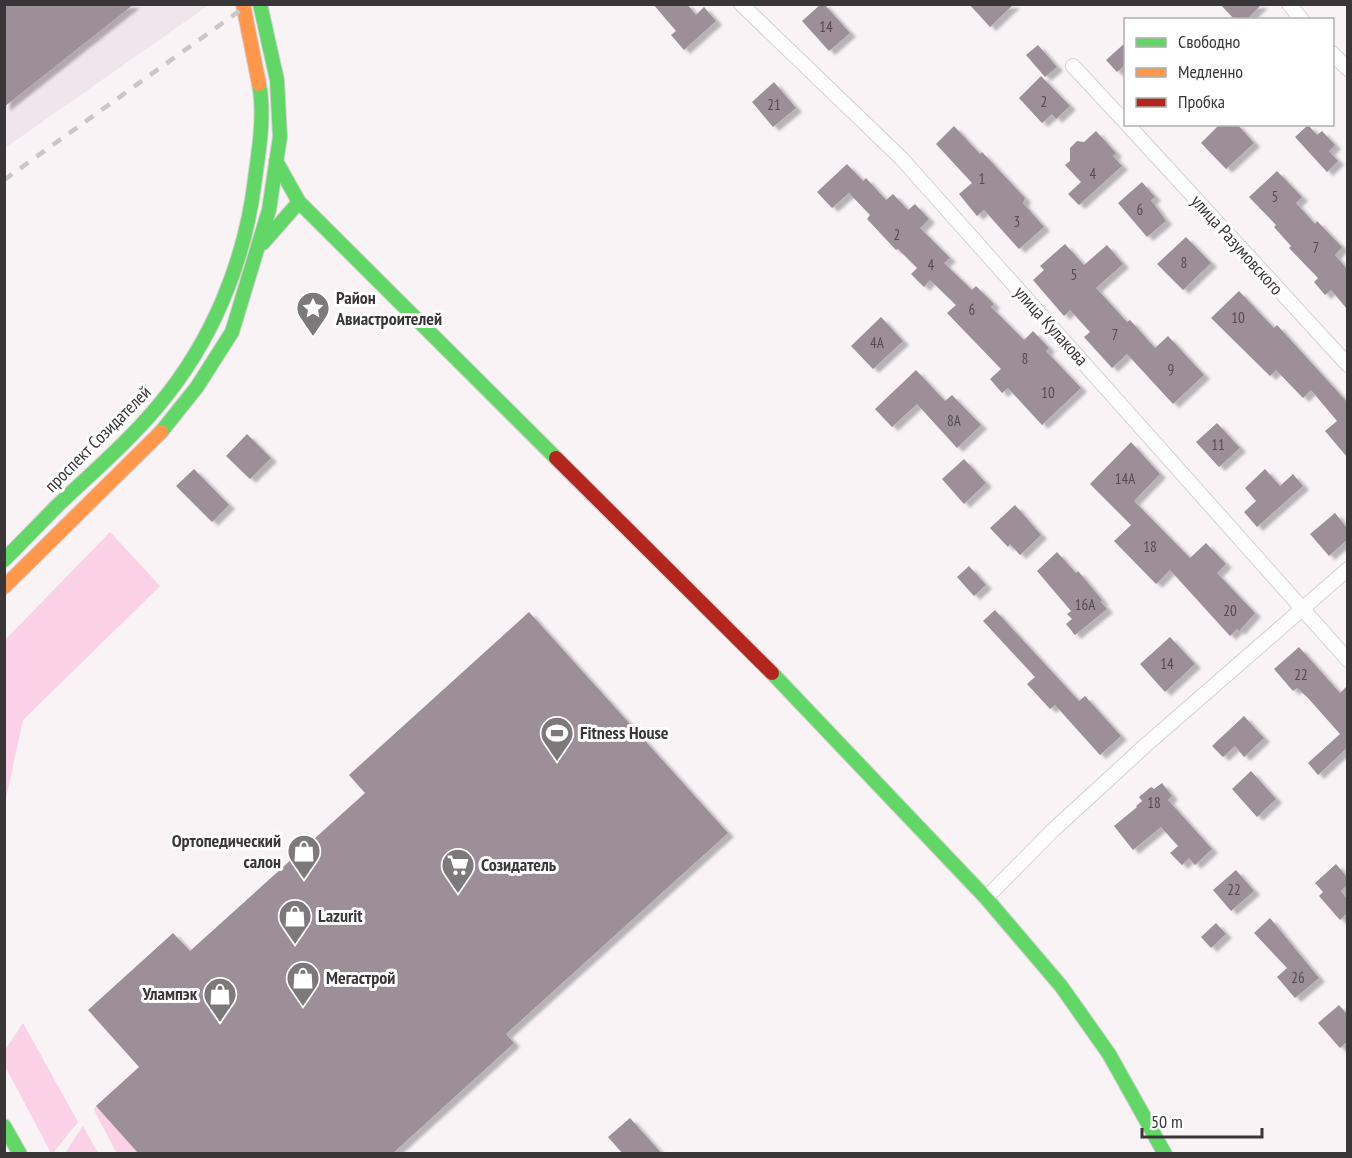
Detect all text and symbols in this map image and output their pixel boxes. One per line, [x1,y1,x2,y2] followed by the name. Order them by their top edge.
[819,17,833,36] house number: 14
[1124,18,1334,126] legend
[1178,30,1241,53] text: Свободно
[1178,60,1243,83] text: Медленно
[1178,90,1225,113] text: Пробка
[1041,92,1047,111] house number: 2
[767,95,781,114] house number: 21
[1090,164,1097,183] house number: 4
[979,169,985,188] house number: 1
[1272,187,1278,206] house number: 5
[1186,190,1289,300] street label: улица Разумовского
[1137,200,1144,219] house number: 6
[1014,212,1020,231] house number: 3
[894,225,900,244] house number: 2
[1313,238,1319,257] house number: 7
[1181,253,1187,272] house number: 8
[928,255,935,274] house number: 4
[1071,265,1077,284] house number: 5
[1009,281,1093,370] street label: улица Кулакова
[335,286,442,330] place label: Район Авиастроителей
[295,290,331,337] place icon: Район Авиастроителей
[969,300,976,319] house number: 6
[1231,308,1245,327] house number: 10
[1112,325,1118,344] house number: 7
[870,333,885,352] house number: 4А
[1022,349,1028,368] house number: 8
[1168,360,1174,379] house number: 9
[40,381,156,497] street label: проспект Созидателей
[1041,383,1055,402] house number: 10
[947,411,962,430] house number: 8А
[1211,435,1225,454] house number: 11
[1115,469,1136,488] house number: 14А
[1143,537,1157,556] house number: 18
[1075,595,1096,614] house number: 16А
[1223,601,1237,620] house number: 20
[1160,654,1174,673] house number: 14
[1294,665,1308,684] house number: 22
[539,715,575,762] sports icon: Fitness House
[580,721,669,744] place label: Fitness House
[1147,793,1161,812] house number: 18
[172,829,281,873] place label: Ортопедический салон
[286,833,322,880] shop icon: Ортопедический салон
[440,847,476,894] supermarket icon: Созидатель
[481,853,557,876] place label: Созидатель
[1227,880,1241,899] house number: 22
[277,898,313,945] shop icon: Lazurit
[318,904,363,927] place label: Lazurit
[285,960,321,1007] shop icon: Мегастрой
[326,966,395,989] place label: Мегастрой
[1291,968,1305,987] house number: 26
[202,976,238,1023] shop icon: Улампэк
[141,982,198,1005] place label: Улампэк
[1142,1101,1262,1139] scale bar
[1151,1110,1183,1133] text: 50 m

